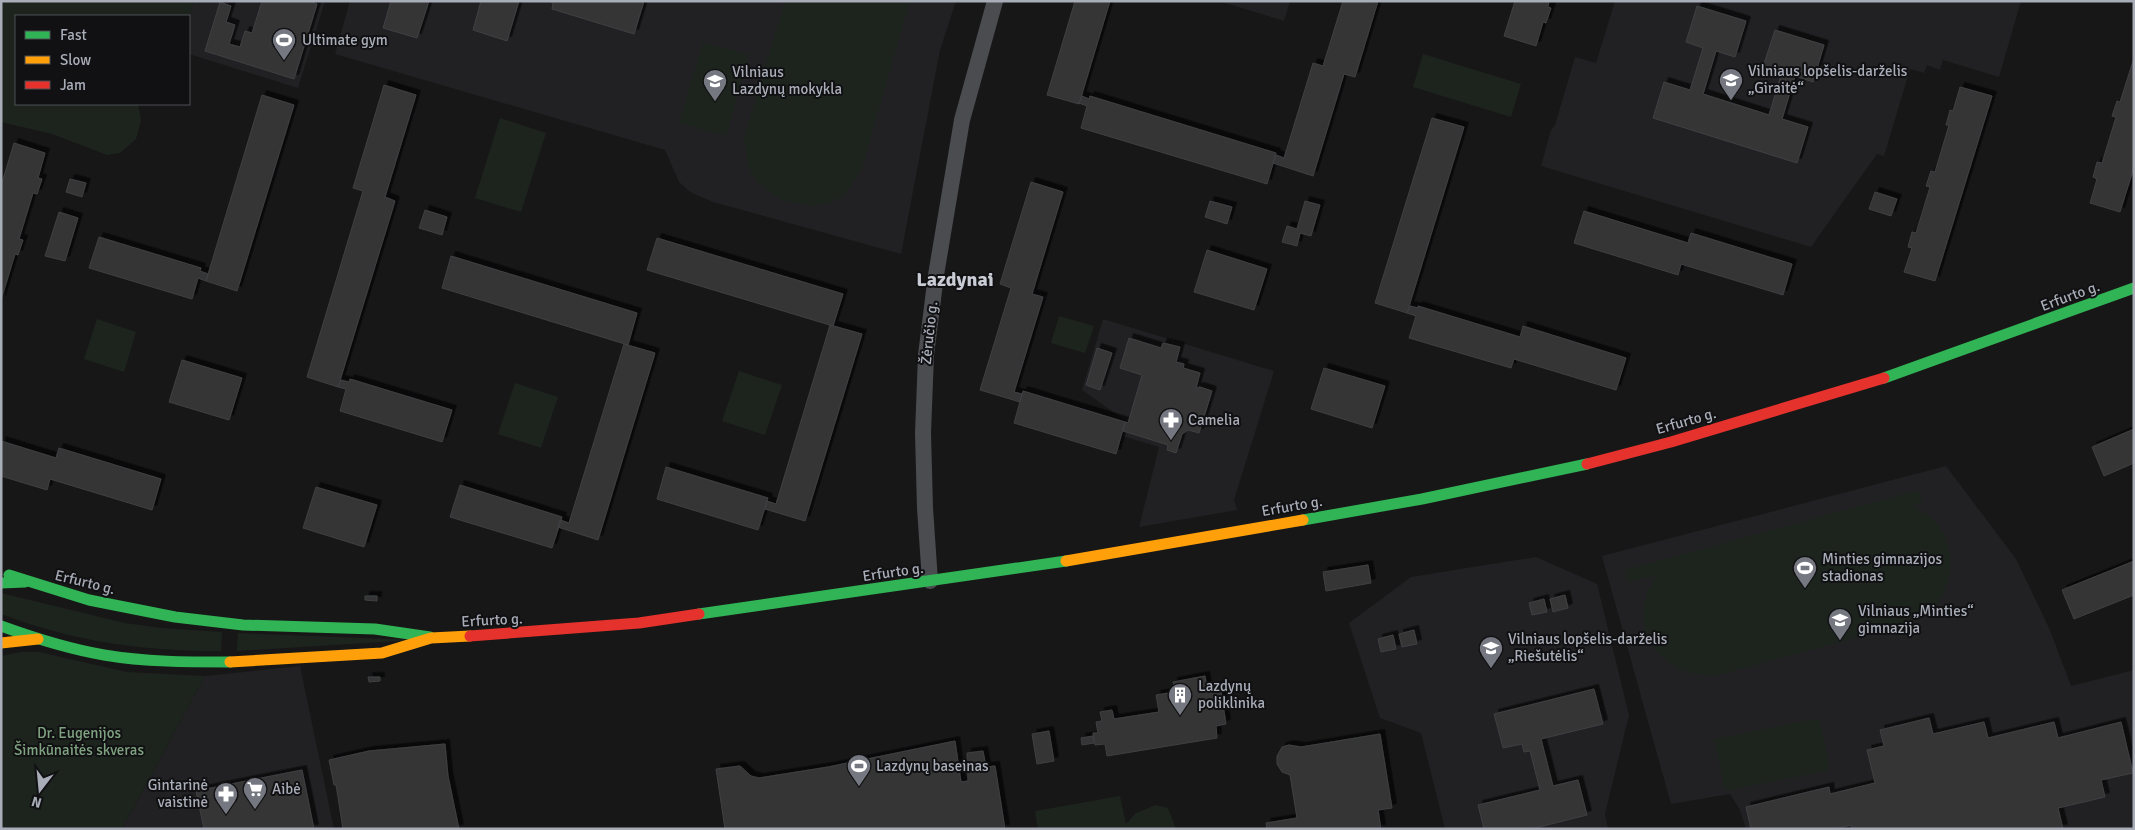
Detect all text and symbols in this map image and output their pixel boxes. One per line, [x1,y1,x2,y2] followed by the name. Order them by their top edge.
[15,15,190,105] legend
[60,26,87,44] text: Fast
[271,27,297,61] sports icon: Ultimate gym
[302,31,388,49] place label: Ultimate gym
[60,51,91,69] text: Slow
[1748,62,1908,97] place label: Vilniaus lopšelis-darželis „Giraitė“
[732,63,842,98] place label: Vilniaus Lazdynų mokykla
[1718,67,1744,101] school or university icon: Vilniaus lopšelis-darželis „Giraitė“
[702,68,728,102] school or university icon: Vilniaus Lazdynų mokykla
[60,76,86,94] text: Jam
[916,267,994,292] district label: Lazdynai
[2038,277,2102,315] street label: Erfurto g.
[917,300,941,366] street label: Žėručio g.
[1654,404,1718,438] street label: Erfurto g.
[1158,407,1184,441] pharmacy icon: Camelia
[1188,411,1240,429] place label: Camelia
[1260,492,1324,520] street label: Erfurto g.
[1822,550,1943,585] place label: Minties gimnazijos stadionas
[1792,555,1818,589] sports icon: Minties gimnazijos stadionas
[861,559,925,585] street label: Erfurto g.
[53,566,117,598] street label: Erfurto g.
[1858,602,1974,637] place label: Vilniaus „Minties“ gimnazija
[1827,607,1853,641] school or university icon: Vilniaus „Minties“ gimnazija
[461,609,523,631] street label: Erfurto g.
[1508,630,1668,665] place label: Vilniaus lopšelis-darželis „Riešutėlis“
[1478,635,1504,669] school or university icon: Vilniaus lopšelis-darželis „Riešutėlis“
[1198,677,1265,712] place label: Lazdynų poliklinika
[1167,682,1193,716] building icon: Lazdynų poliklinika
[14,724,144,759] park label: Dr. Eugenijos Šimkūnaitės skveras
[846,753,872,787] sports icon: Lazdynų baseinas
[876,757,989,775] place label: Lazdynų baseinas
[15,765,65,815] north arrow
[148,776,208,811] place label: Gintarinė vaistinė
[242,776,268,810] supermarket icon: Aibė
[272,780,301,798] place label: Aibė
[213,781,239,815] pharmacy icon: Gintarinė vaistinė
[30,793,44,812] text: N

